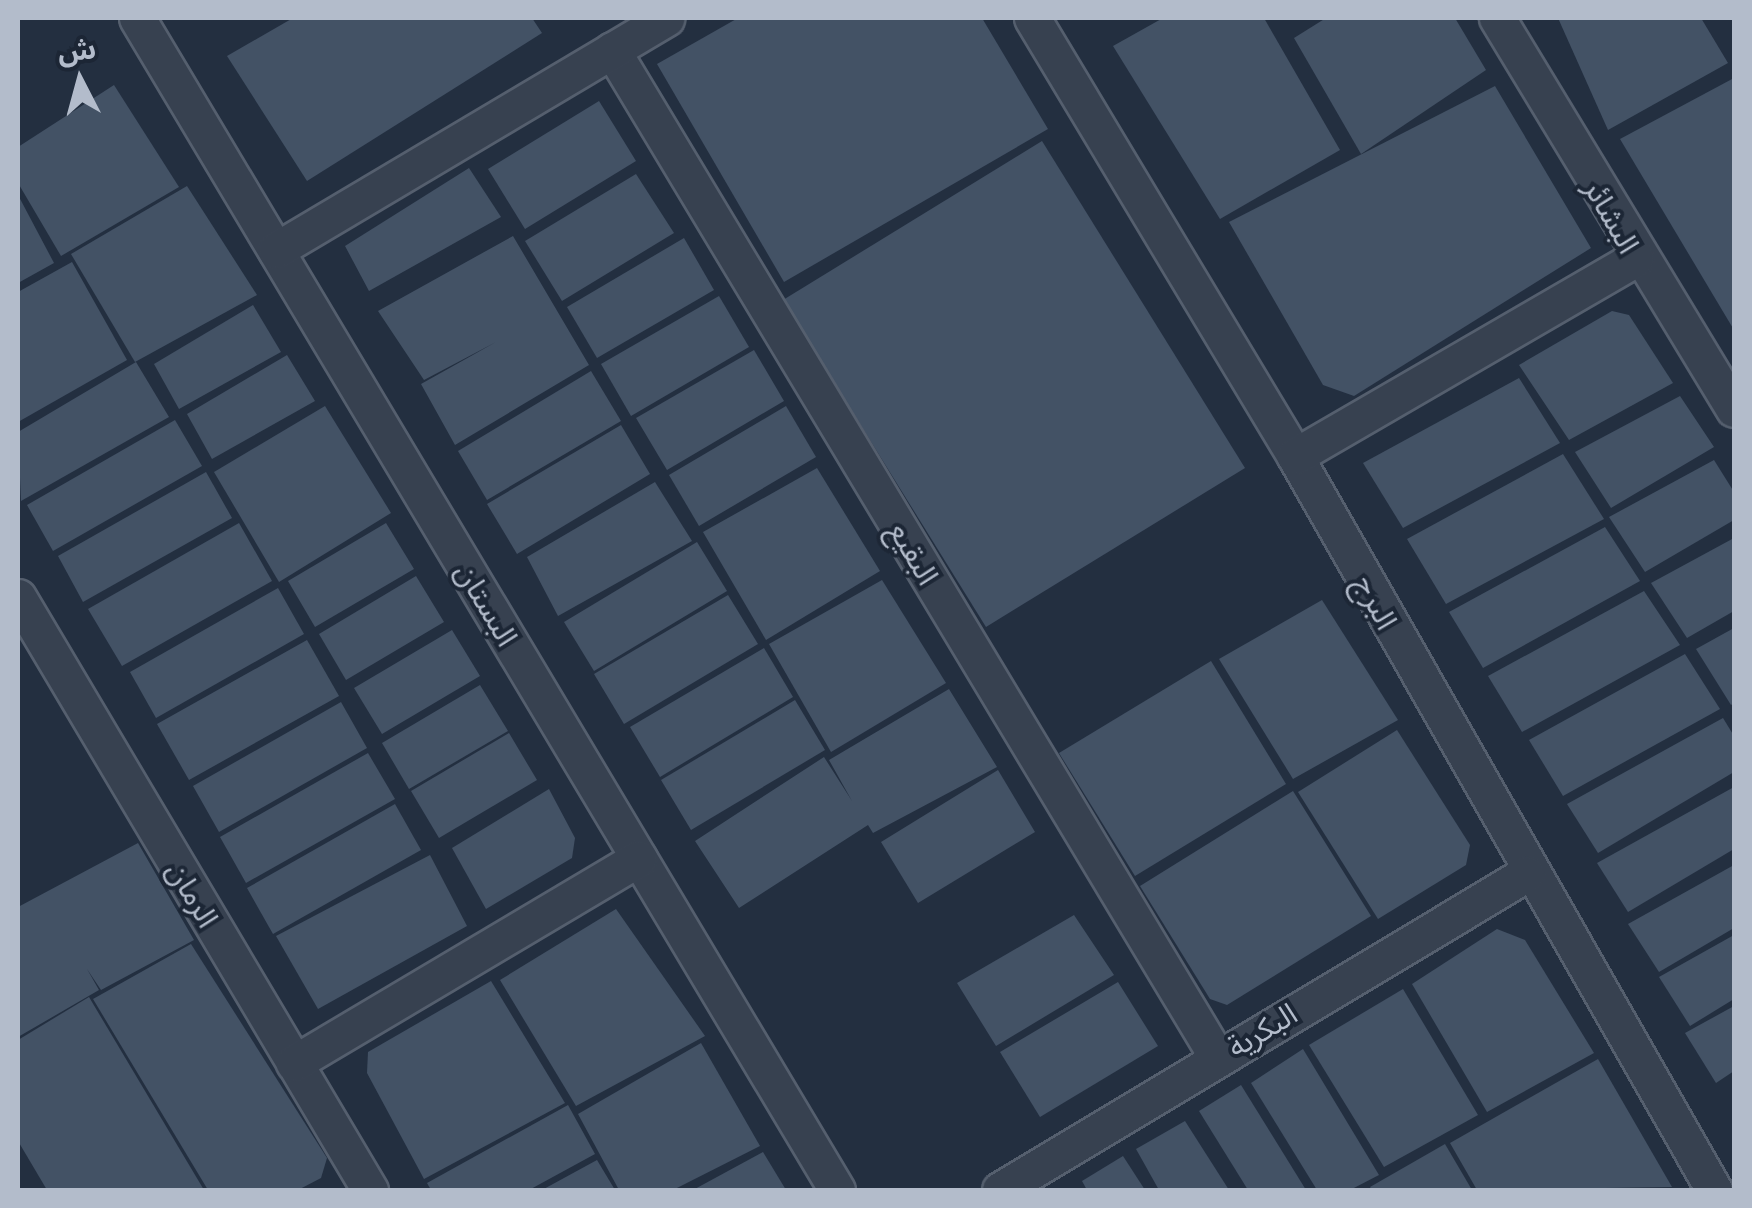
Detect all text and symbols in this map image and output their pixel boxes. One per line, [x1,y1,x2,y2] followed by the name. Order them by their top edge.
[56,29,98,70] text: ش
[30,30,130,130] north arrow
[1577,173,1647,259] street label: البشائر
[881,515,947,591] street label: البقيع
[448,556,526,652] street label: البستان
[1347,569,1405,635] street label: البرج
[159,854,227,934] street label: الرمان
[1221,995,1303,1065] street label: البكرية

